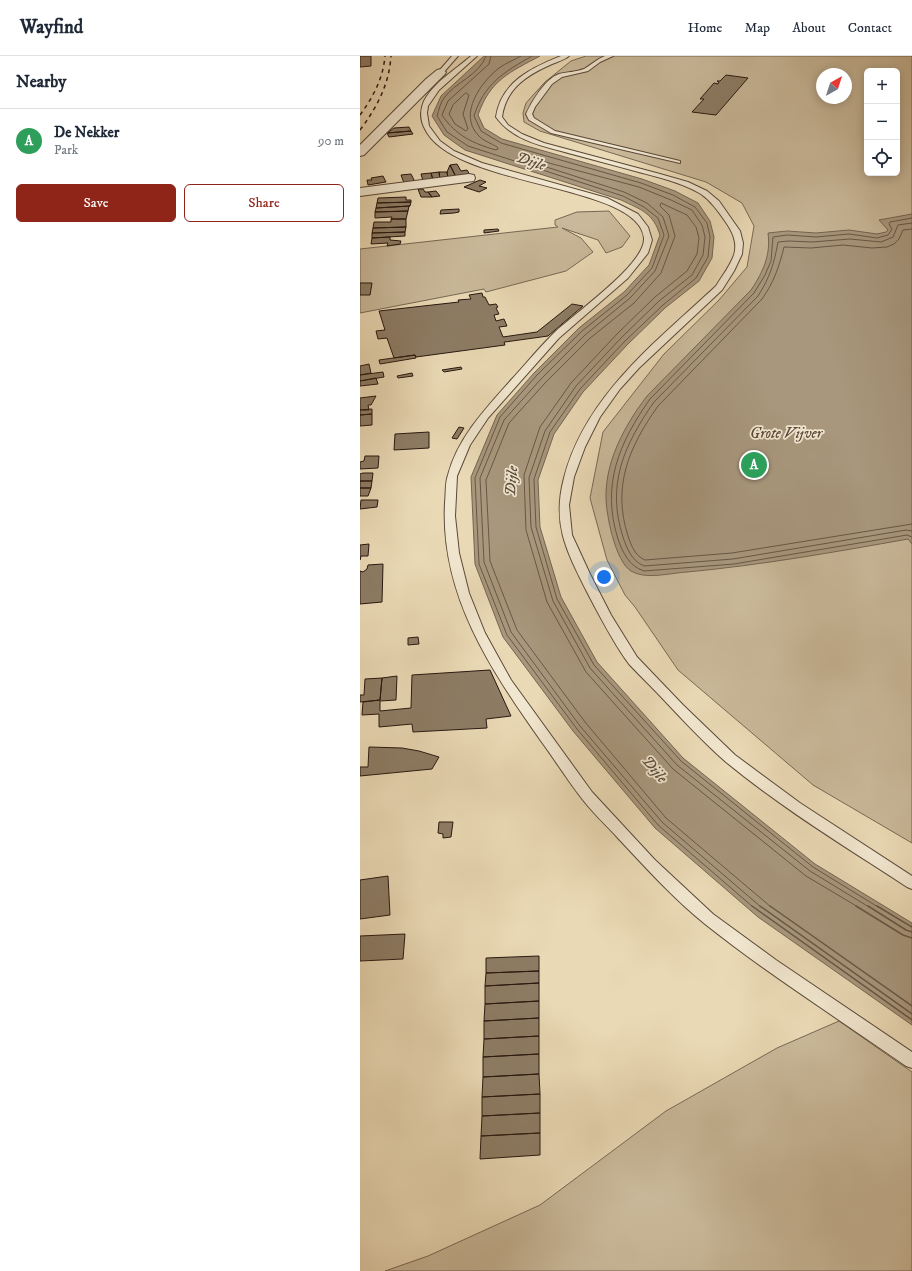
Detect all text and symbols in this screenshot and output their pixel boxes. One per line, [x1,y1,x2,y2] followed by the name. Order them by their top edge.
[20,16,83,39] text: Wayfind
[688,19,722,37] text: Home
[744,19,770,37] text: Map
[792,19,826,37] text: About
[848,19,892,37] text: Contact
[816,68,852,104] north arrow
[864,68,900,176] map controls
[864,68,900,104] button: +
[16,71,66,93] text: Nearby
[864,104,900,140] button: −
[54,123,119,142] text: De Nekker
[25,133,33,149] text: A
[318,133,344,149] text: 90 m
[864,140,900,176] button: locate
[54,142,78,158] text: Park
[514,148,549,175] water label: Dijle
[16,184,176,222] button: Save
[184,184,344,222] button: Share
[750,424,824,443] water label: Grote Vijver
[741,450,767,480] pin: A
[501,464,522,497] water label: Dijle
[594,567,614,587] your location
[638,752,672,788] water label: Dijle

